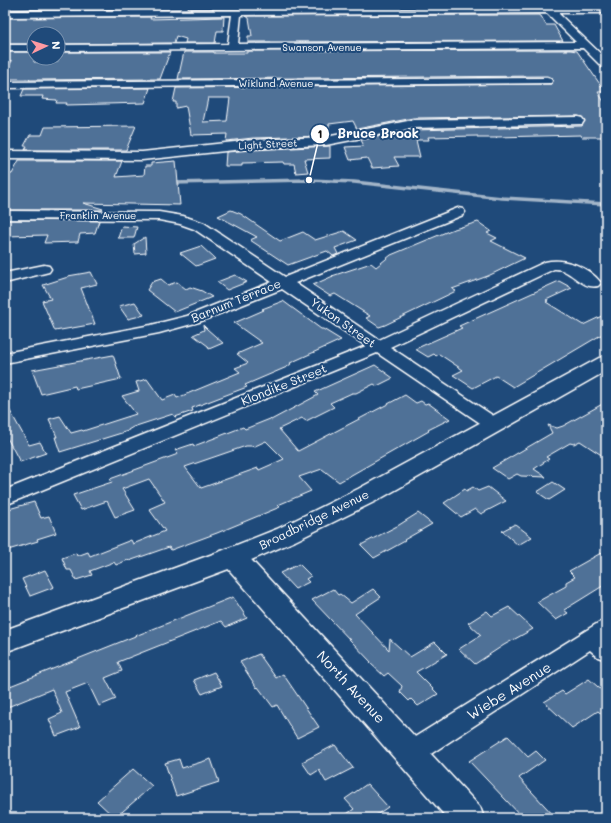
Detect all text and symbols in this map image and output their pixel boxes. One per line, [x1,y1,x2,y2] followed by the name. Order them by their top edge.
[26,26,66,66] north arrow
[282,40,362,54] street label: Swanson Avenue
[49,41,64,50] text: N
[239,76,313,90] street label: Wiklund Avenue
[310,121,427,146] callout: Bruce Brook
[337,124,419,141] text: Bruce Brook
[317,125,323,141] text: 1
[238,135,298,153] street label: Light Street
[60,208,136,222] street label: Franklin Avenue
[188,275,283,325] street label: Barnum Terrace
[308,294,380,351] street label: Yukon Street
[238,360,329,409] street label: Klondike Street
[256,486,371,553] street label: Broadbridge Avenue
[313,646,390,727] street label: North Avenue
[463,657,554,724] street label: Wiebe Avenue

